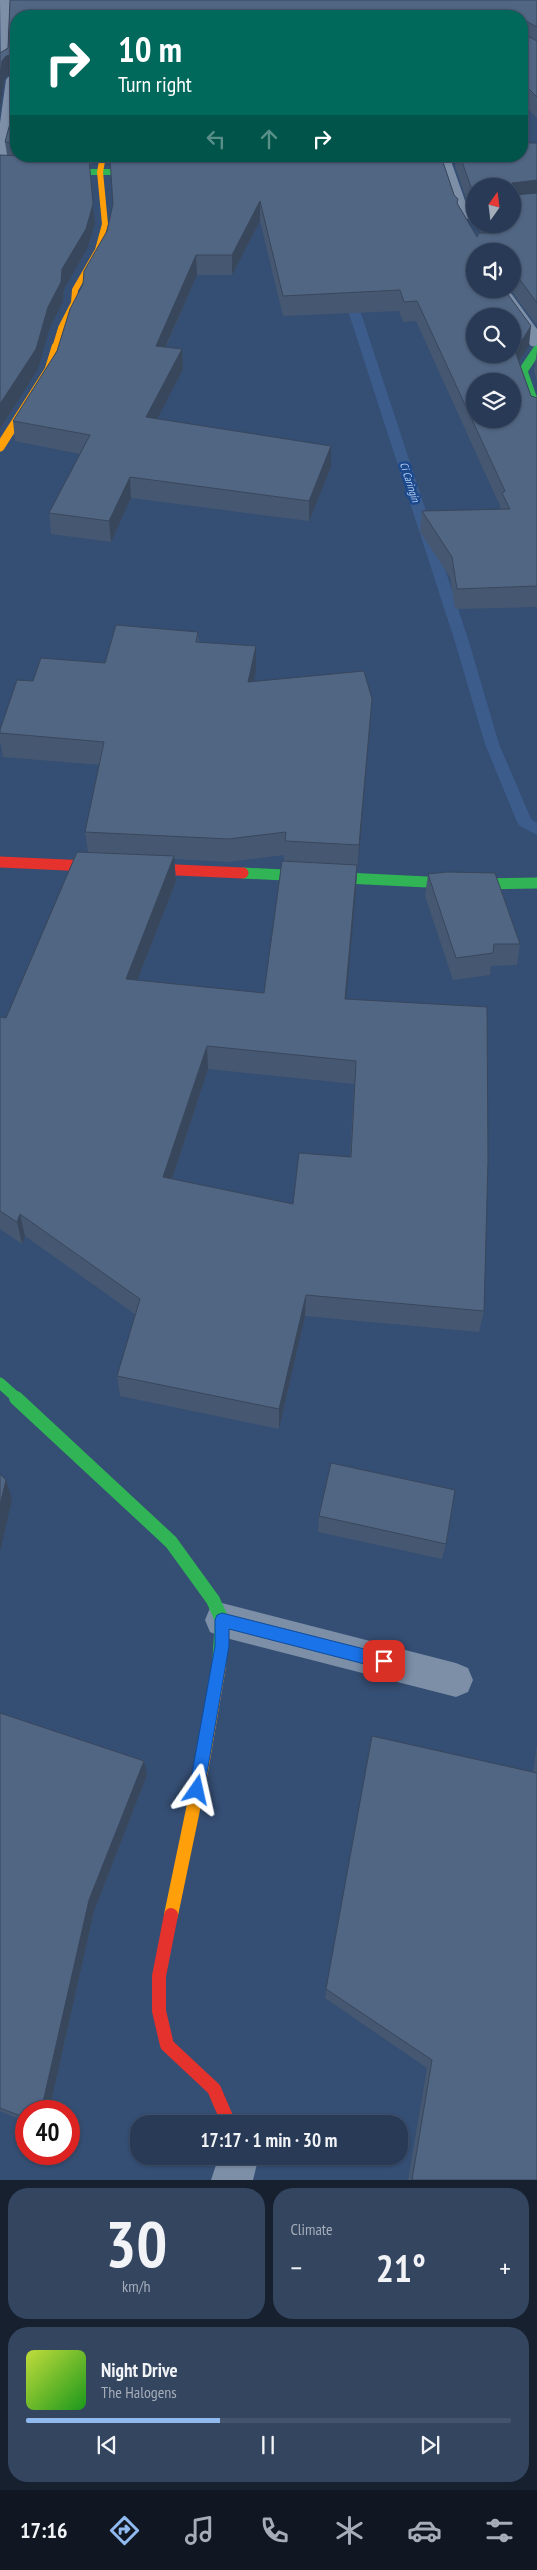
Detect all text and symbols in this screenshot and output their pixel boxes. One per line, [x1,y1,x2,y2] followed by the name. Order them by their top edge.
[118,26,182,72] text: 10 m
[35,30,100,95] icon: right
[118,70,192,98] text: Turn right
[202,125,230,153] icon: left
[255,125,283,153] icon: ahead
[308,125,336,153] icon: right
[466,178,521,232] north arrow
[466,178,521,428] map controls
[466,243,521,298] button: sound
[466,308,521,363] button: search
[466,373,521,428] button: layers
[397,460,423,505] water label: Ci Caringin
[363,1640,405,1682] pin
[370,1647,398,1675] icon: arrive
[170,1763,222,1815] position arrow
[15,2100,80,2165] speed limit sign: 40
[201,2128,337,2152] text: 17:17 · 1 min · 30 m
[105,2201,167,2285] text: 30
[291,2219,333,2239] text: Climate
[376,2243,426,2292] text: 21°
[291,2249,302,2286] text: −
[499,2249,511,2286] text: +
[122,2276,150,2296] text: km/h
[101,2358,178,2382] text: Night Drive
[101,2382,177,2402] text: The Halogens
[93,2431,121,2459] icon: previous
[254,2431,282,2459] icon: pause
[416,2431,444,2459] icon: next
[107,2513,142,2548] icon: directions
[182,2513,217,2548] icon: music
[257,2513,292,2548] icon: phone
[332,2513,367,2548] icon: climate
[407,2513,442,2548] icon: car
[482,2513,517,2548] icon: filters
[20,2516,68,2544] text: 17:16

